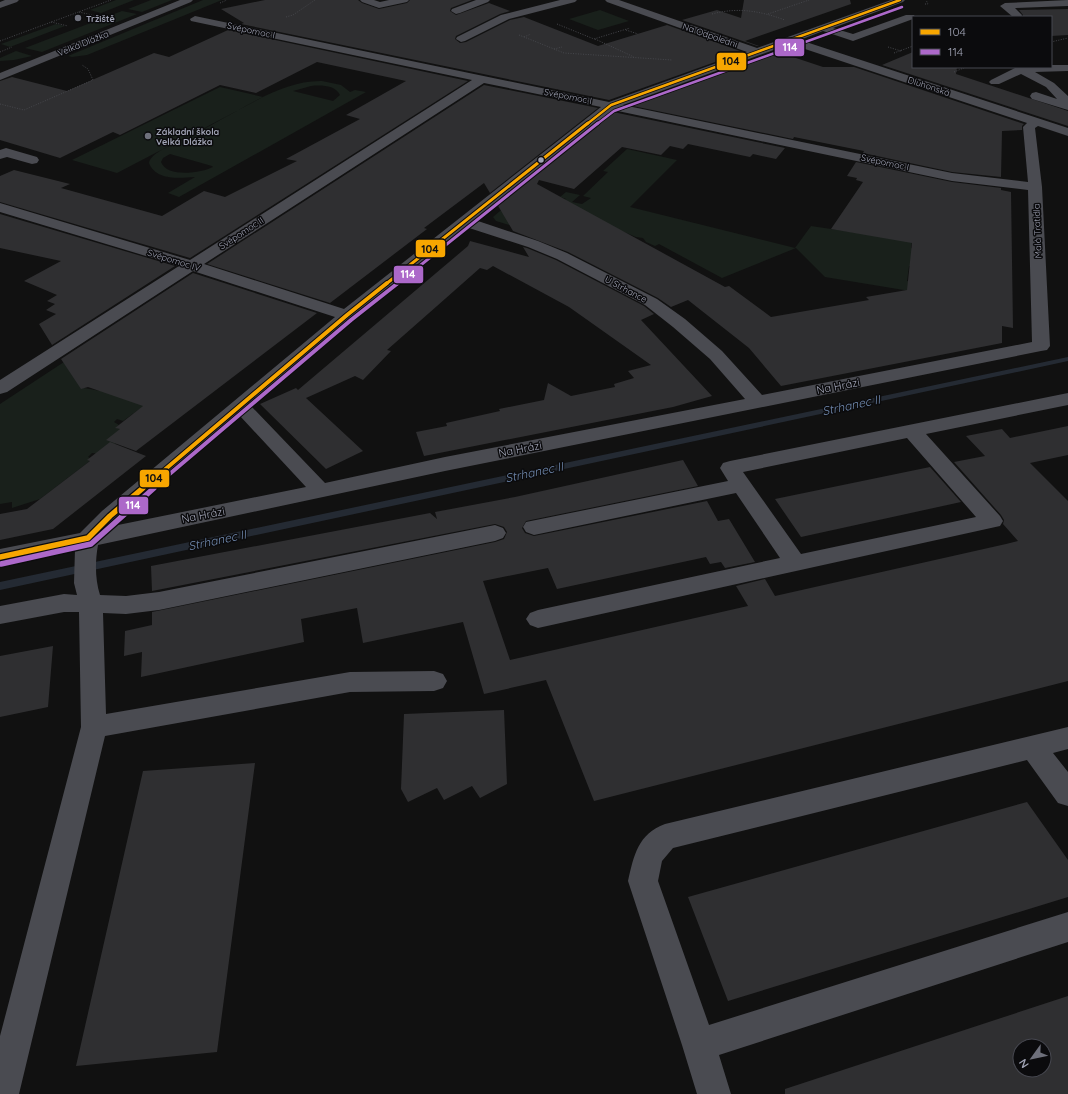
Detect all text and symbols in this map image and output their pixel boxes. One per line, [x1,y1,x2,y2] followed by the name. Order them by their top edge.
[73,13,83,23] marker: Tržiště
[86,13,115,24] place label: Tržiště
[912,16,1052,68] legend
[226,20,276,40] street label: Svépomoc I
[681,20,739,50] street label: Na Odpoledni
[948,24,966,39] text: 104
[56,28,110,58] street label: Velká Dlážka
[774,38,805,57] line badge: 114
[782,40,798,54] text: 114
[948,44,963,59] text: 114
[716,52,747,71] line badge: 104
[722,54,740,68] text: 104
[906,74,952,98] street label: Dluhonská
[543,86,593,106] street label: Svépomoc I
[156,126,220,147] place label: Základní škola Velká Dlážka
[143,131,153,141] marker: Základní škola Velká Dlážka
[860,152,910,172] street label: Svépomoc I
[536,155,546,165] unlabelled marker
[1031,204,1043,258] street label: Malá Tratidla
[217,214,265,252] street label: Svépomoc II
[415,239,446,258] line badge: 104
[421,242,439,256] text: 104
[146,247,202,273] street label: Svépomoc IV
[393,265,424,284] line badge: 114
[400,267,416,281] text: 114
[603,273,649,305] street label: U Strhance
[815,375,861,397] street label: Na Hrázi
[821,391,882,418] water label: Strhanec II
[497,438,543,460] street label: Na Hrázi
[504,458,565,485] water label: Strhanec II
[139,469,170,488] line badge: 104
[145,471,163,485] text: 104
[118,496,149,515] line badge: 114
[125,498,141,512] text: 114
[180,504,226,526] street label: Na Hrázi
[187,526,248,553] water label: Strhanec II
[1012,1038,1052,1078] north arrow
[1016,1056,1032,1071] text: N

